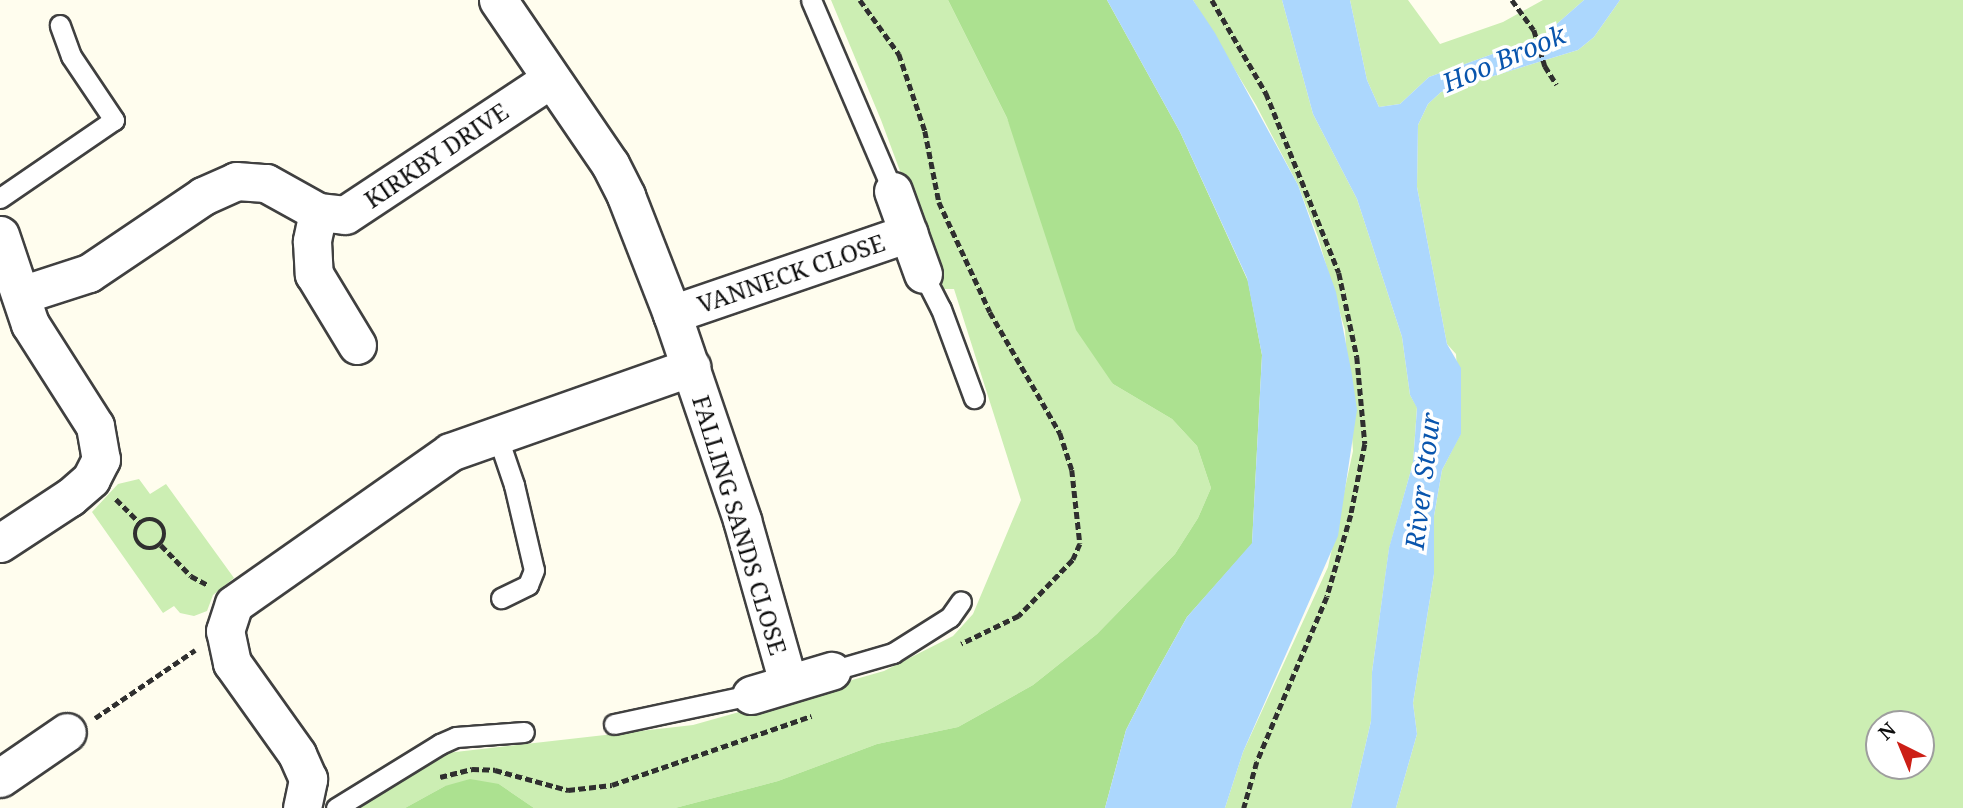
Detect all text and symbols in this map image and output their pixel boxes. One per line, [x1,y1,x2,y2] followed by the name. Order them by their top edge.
[1438,19,1570,99] water label: Hoo Brook
[359,96,513,214] street label: KIRKBY DRIVE
[694,227,888,319] street label: VANNECK CLOSE
[687,392,793,658] street label: FALLING SANDS CLOSE
[1399,411,1447,551] water label: River Stour
[1865,710,1935,780] north arrow
[1873,716,1901,746] text: N

